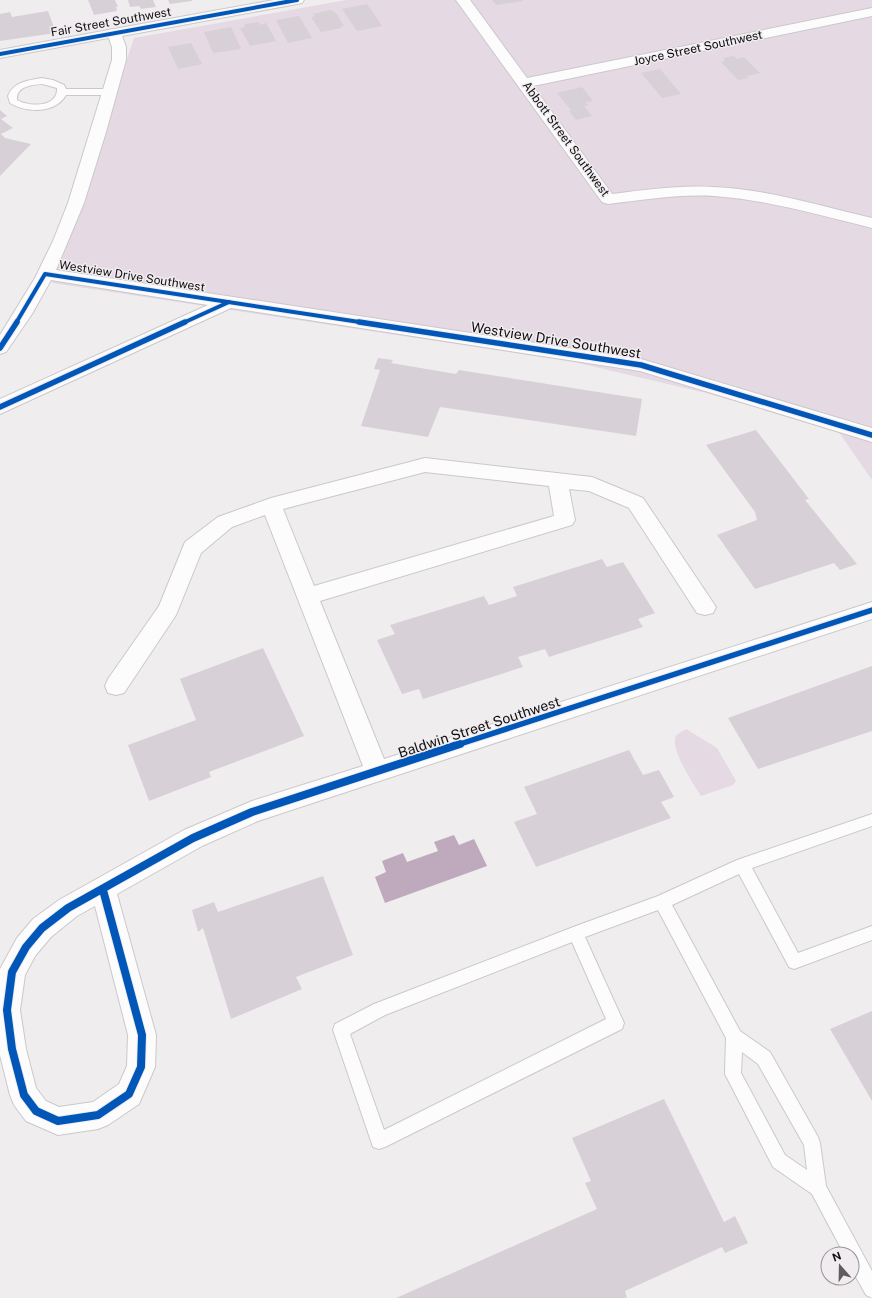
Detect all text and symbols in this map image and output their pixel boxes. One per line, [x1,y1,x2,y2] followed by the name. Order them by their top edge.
[50,4,173,39] street label: Fair Street Southwest
[632,27,764,69] street label: Joyce Street Southwest
[520,79,613,199] street label: Abbott Street Southwest
[58,258,206,295] street label: Westview Drive Southwest
[470,319,642,361] street label: Westview Drive Southwest
[396,693,562,761] street label: Baldwin Street Southwest
[820,1246,860,1286] north arrow
[830,1249,843,1264] text: N

